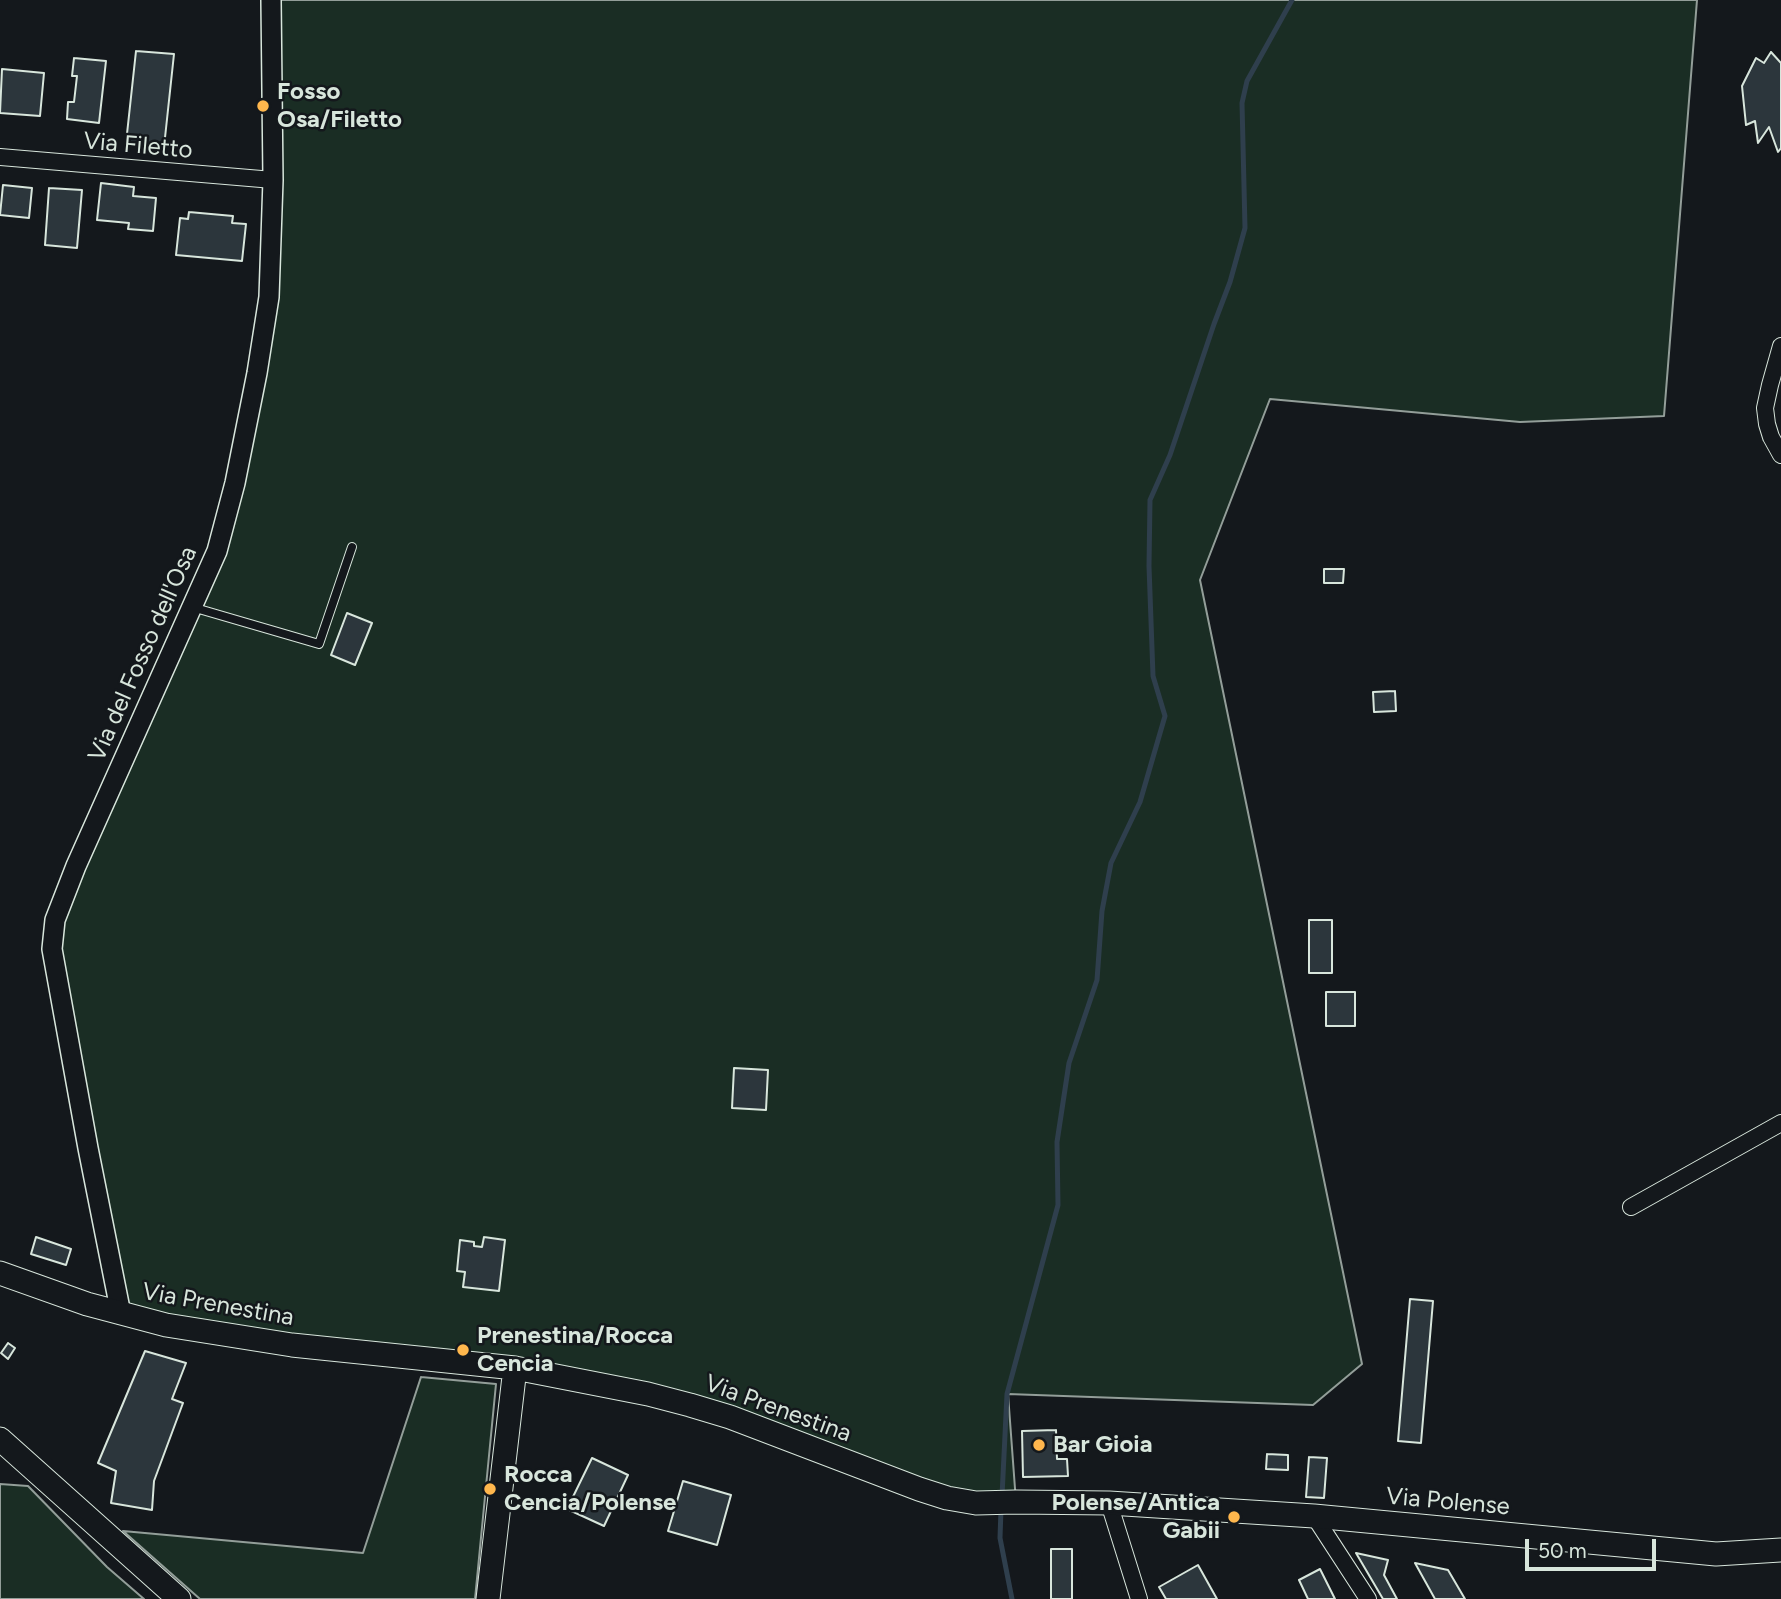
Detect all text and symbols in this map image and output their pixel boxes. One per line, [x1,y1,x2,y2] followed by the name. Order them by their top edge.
[277,78,402,134] place label: Fosso Osa/Filetto
[255,98,271,114] marker: Fosso Osa/Filetto
[82,127,194,165] street label: Via Filetto
[83,542,203,766] street label: Via del Fosso dell'Osa
[140,1278,296,1332] street label: Via Prenestina
[477,1322,673,1378] place label: Prenestina/Rocca Cencia
[455,1342,471,1358] marker: Prenestina/Rocca Cencia
[701,1369,855,1449] street label: Via Prenestina
[1053,1431,1152,1459] place label: Bar Gioia
[1031,1437,1047,1453] marker: Bar Gioia
[504,1461,676,1517] place label: Rocca Cencia/Polense
[482,1481,498,1497] marker: Rocca Cencia/Polense
[1385,1482,1511,1522] street label: Via Polense
[1052,1489,1220,1545] place label: Polense/Antica Gabii
[1226,1509,1242,1525] marker: Polense/Antica Gabii
[1529,1526,1660,1570] scale bar
[1538,1538,1587,1563] text: 50 m

